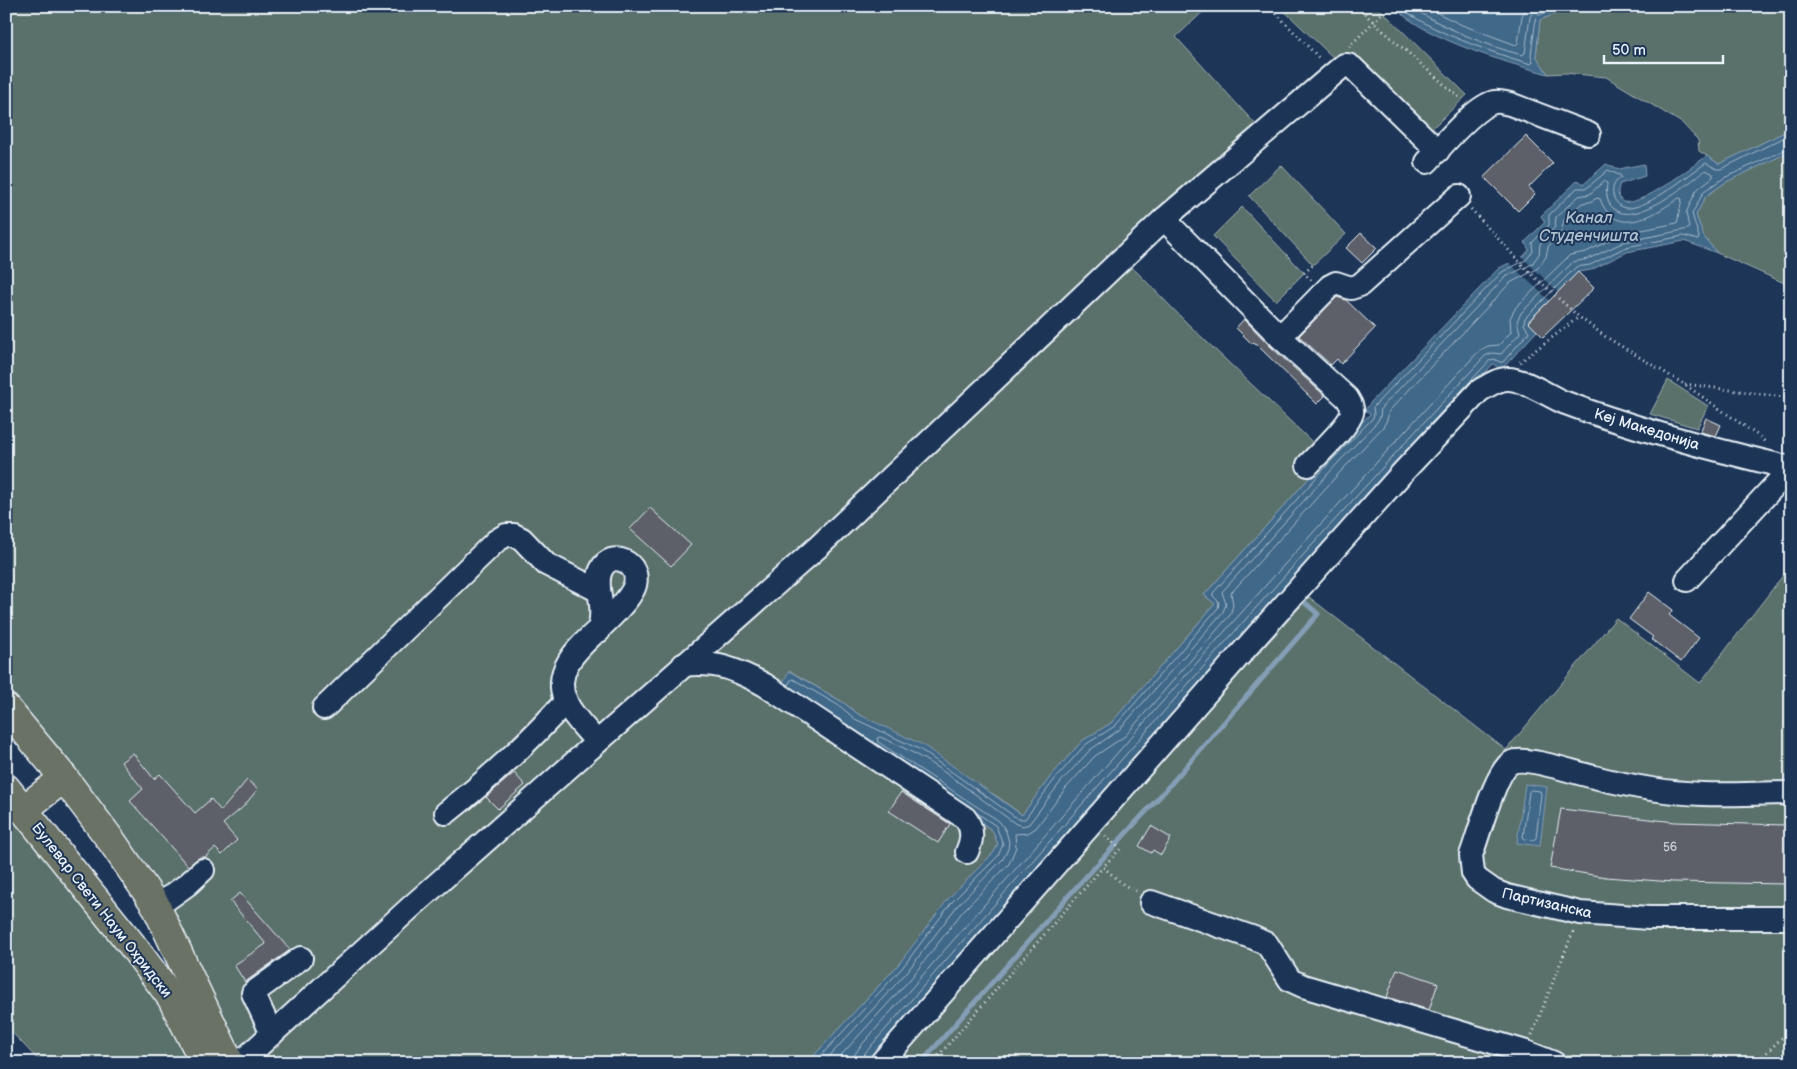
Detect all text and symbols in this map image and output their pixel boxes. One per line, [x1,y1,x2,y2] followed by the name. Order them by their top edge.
[1604,32,1723,64] scale bar
[1612,41,1646,60] text: 50 m
[1539,209,1639,246] water label: Канал Студенчишта
[1592,404,1702,455] street label: Кеј Македонија
[27,819,176,1002] street label: Булевар Свети Наум Охридски
[1663,840,1677,855] house number: 56
[1500,884,1594,923] street label: Партизанска

